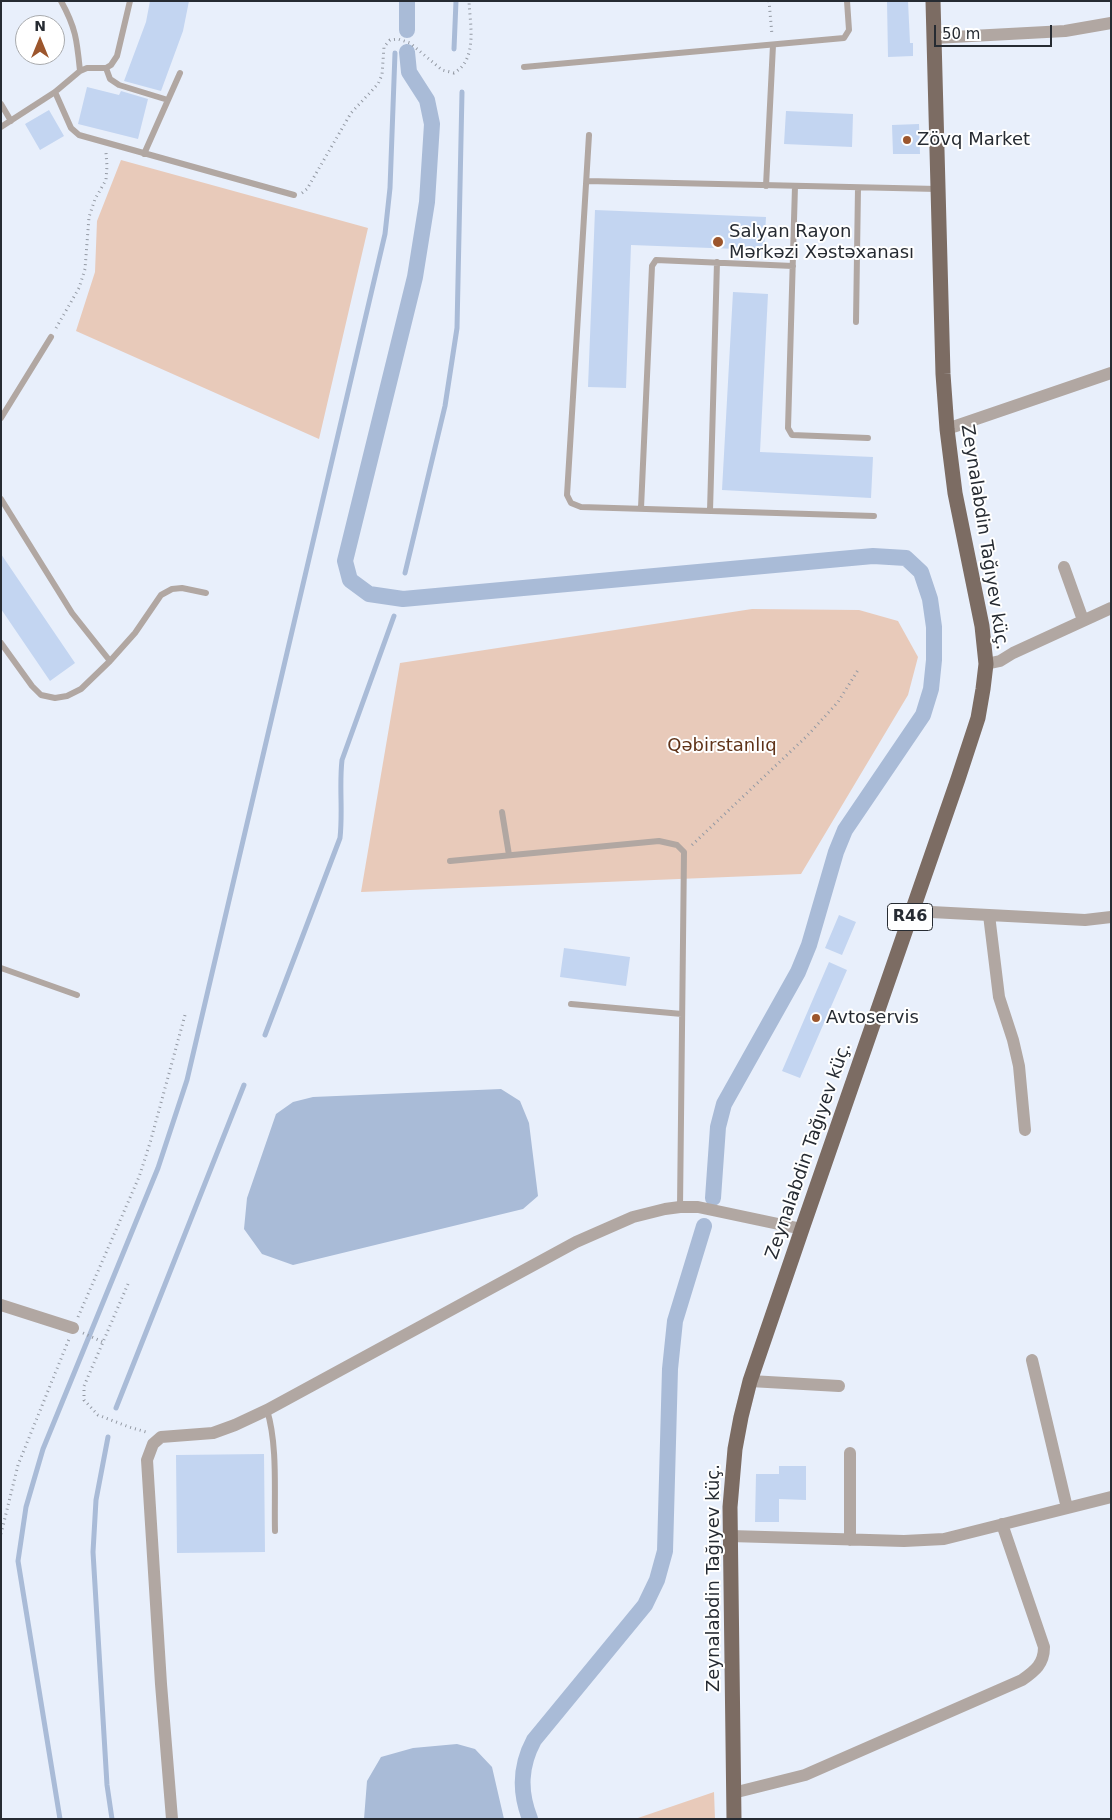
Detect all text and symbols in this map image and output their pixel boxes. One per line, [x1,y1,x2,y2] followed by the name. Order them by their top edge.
[15,15,65,65] north arrow
[937,15,1054,47] scale bar
[34,18,46,34] text: N
[942,25,980,43] text: 50 m
[917,129,1030,151] place label: Zövq Market
[901,134,913,146] marker: Zövq Market
[729,221,914,264] place label: Salyan Rayon Mərkəzi Xəstəxanası
[711,235,725,249] marker: Salyan Rayon Mərkəzi Xəstəxanası
[956,423,1012,651] street label: Zeynalabdin Tağıyev küç.
[667,735,777,757] park label: Qəbirstanlıq
[888,904,932,930] road number: R46
[826,1007,919,1029] place label: Avtoservis
[810,1012,822,1024] marker: Avtoservis
[762,1040,856,1262] street label: Zeynalabdin Tağıyev küç.
[703,1464,725,1692] street label: Zeynalabdin Tağıyev küç.

